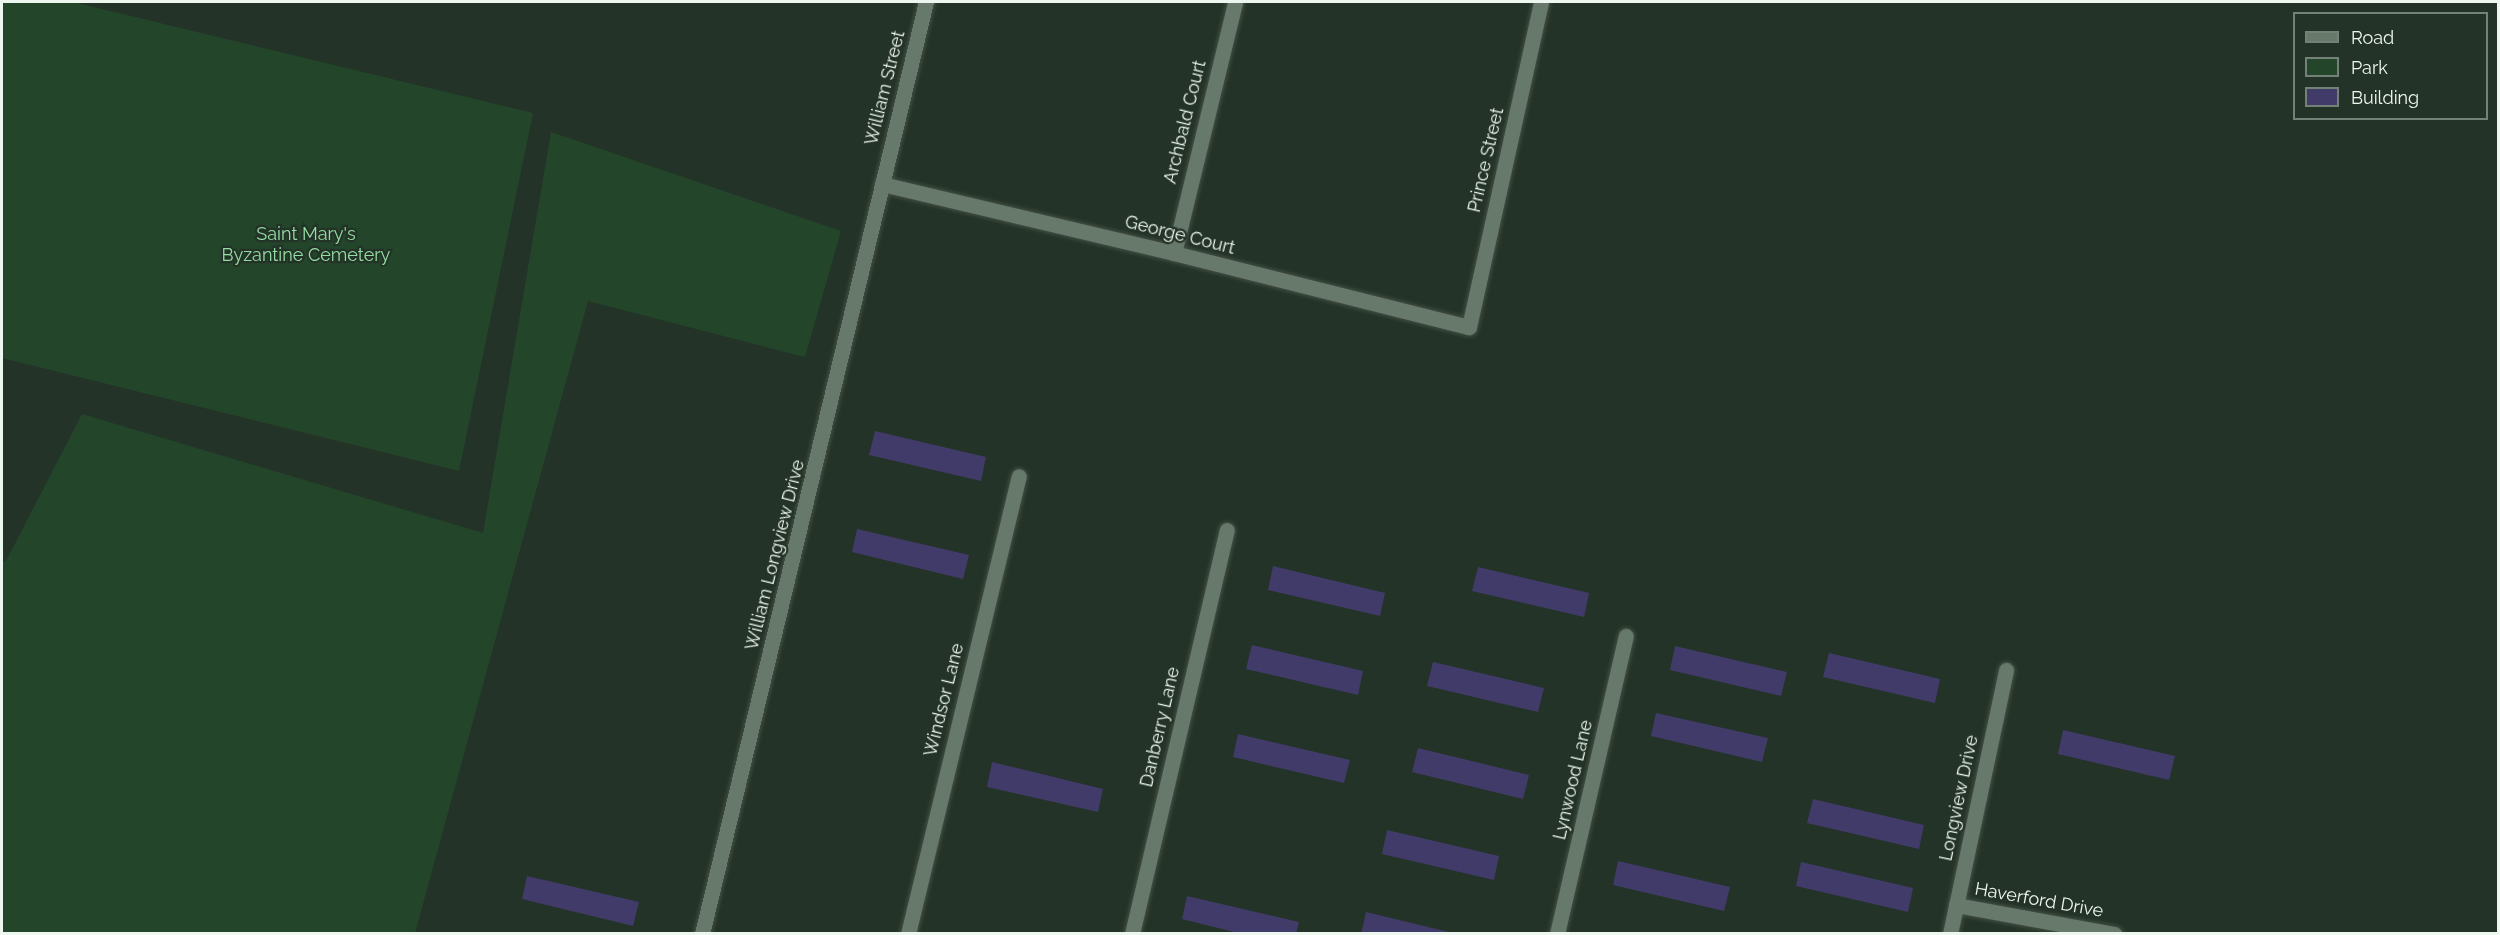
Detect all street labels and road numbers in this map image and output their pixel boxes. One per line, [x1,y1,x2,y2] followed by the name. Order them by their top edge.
[860,28,910,148] street label: William Street
[1159,58,1211,186] street label: Archbald Court
[1463,106,1509,214] street label: Prince Street
[1123,211,1237,259] street label: George Court
[741,457,809,653] street label: William Longview Drive
[919,641,969,759] street label: Windsor Lane
[1136,665,1184,789] street label: Danberry Lane
[1549,718,1597,842] street label: Lynwood Lane
[1935,733,1983,863] street label: Longview Drive
[1973,878,2105,922] street label: Haverford Drive

